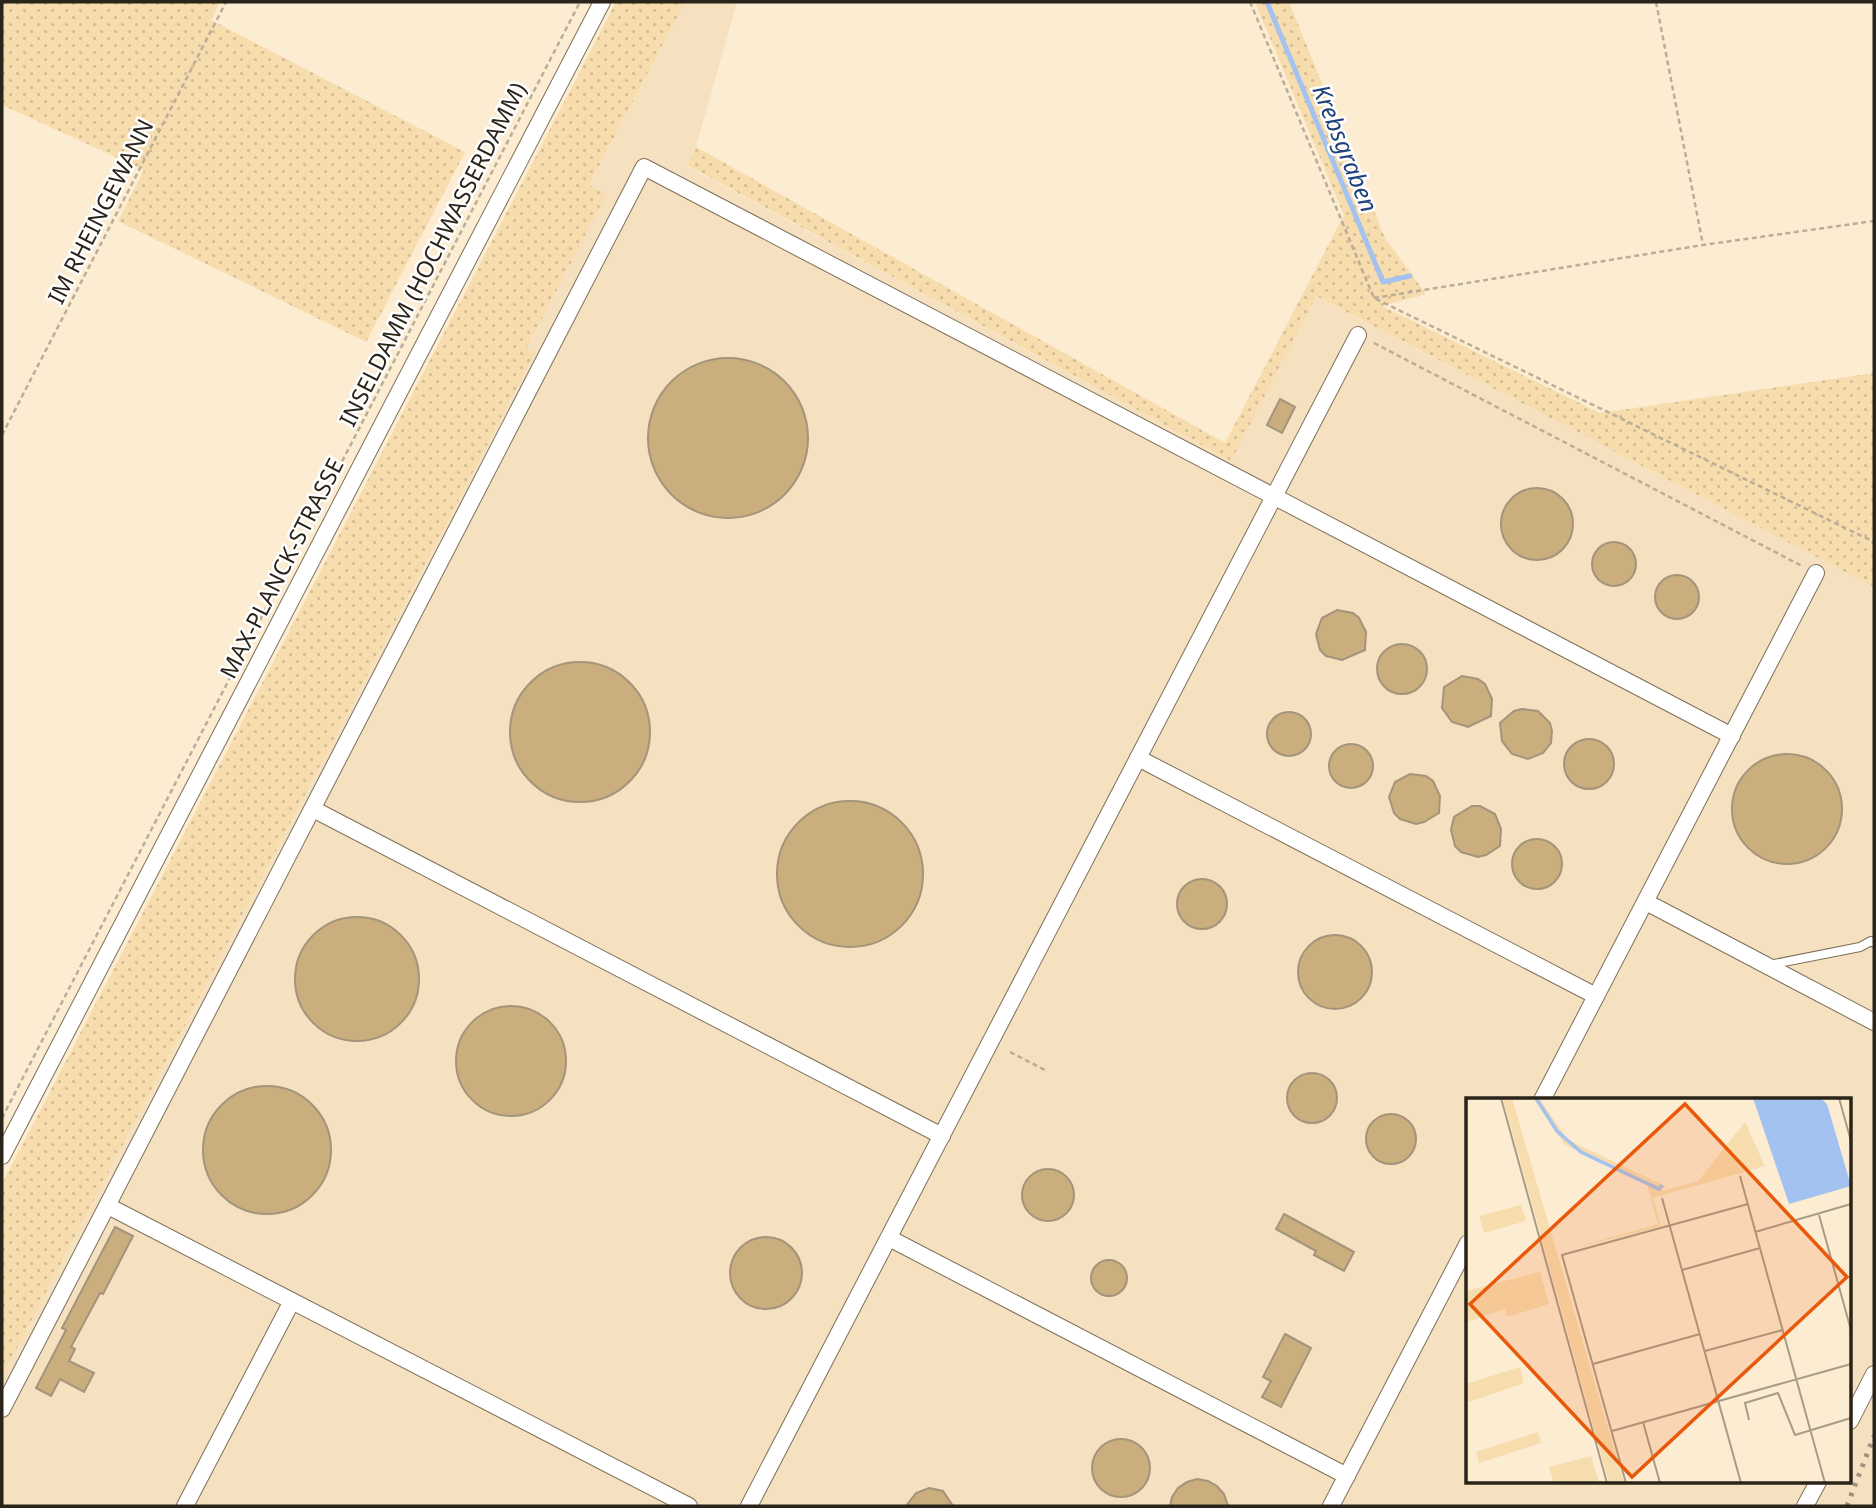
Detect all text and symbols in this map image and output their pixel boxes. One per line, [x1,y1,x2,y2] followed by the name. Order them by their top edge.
[331,76,533,432] street label: INSELDAMM (HOCHWASSERDAMM)
[1305,79,1387,217] water label: Krebsgraben
[40,113,160,309] street label: IM RHEINGEWANN
[212,452,350,684] street label: MAX-PLANCK-STRASSE
[1466,1098,1852,1484] inset map

